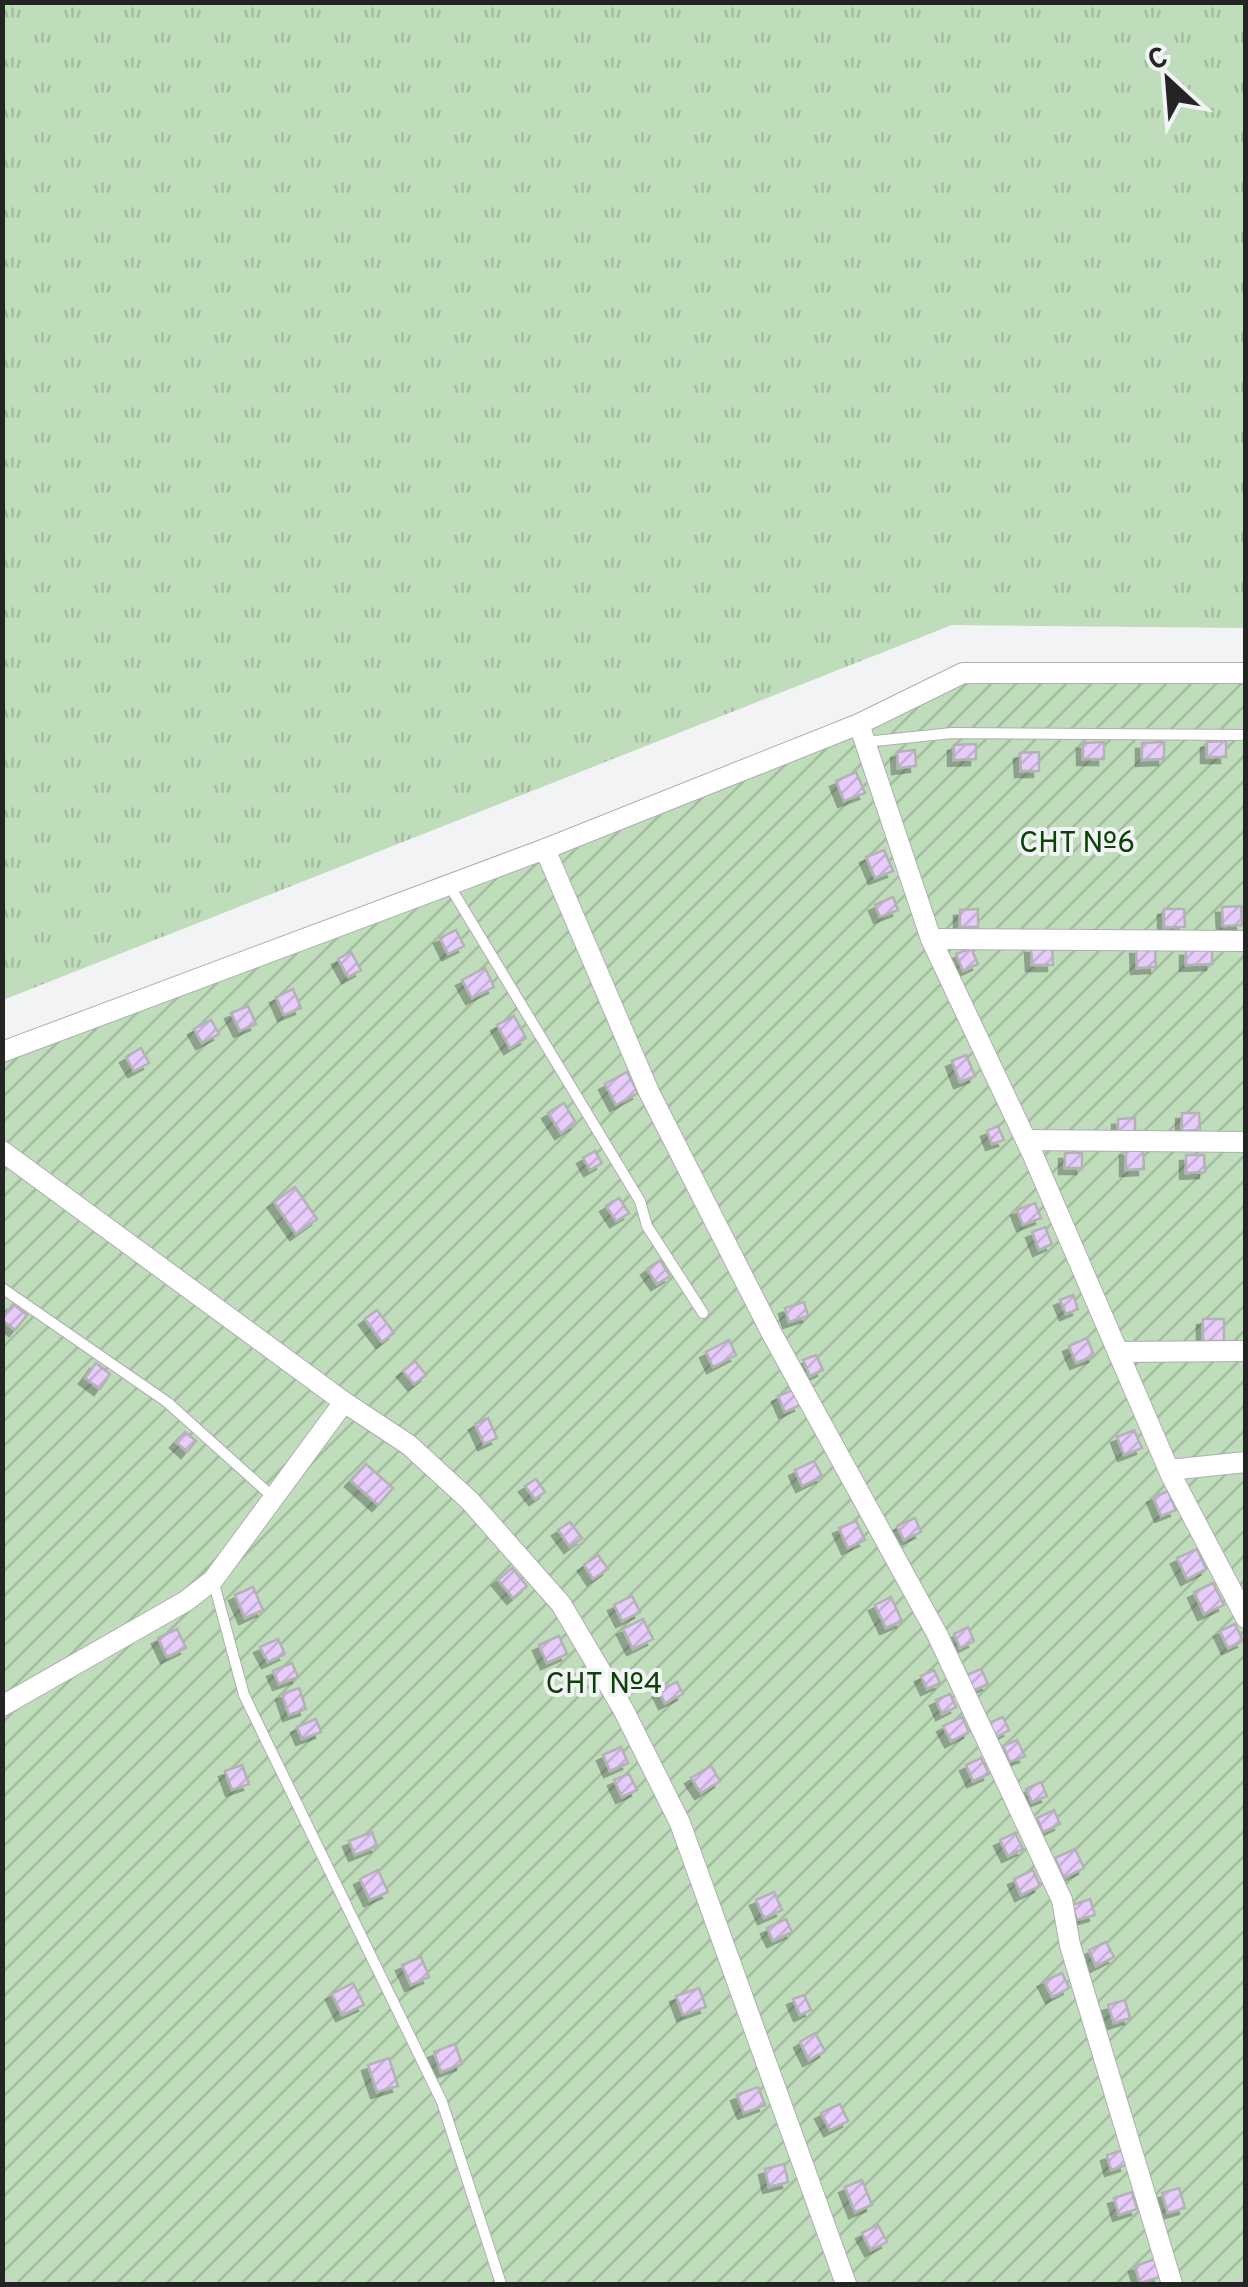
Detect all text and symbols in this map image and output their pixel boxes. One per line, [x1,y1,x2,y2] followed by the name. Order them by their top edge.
[1118,30,1218,130] north arrow
[1142,40,1174,80] text: С
[1019,826,1135,863] park label: СНТ №6
[546,1667,662,1704] park label: СНТ №4

